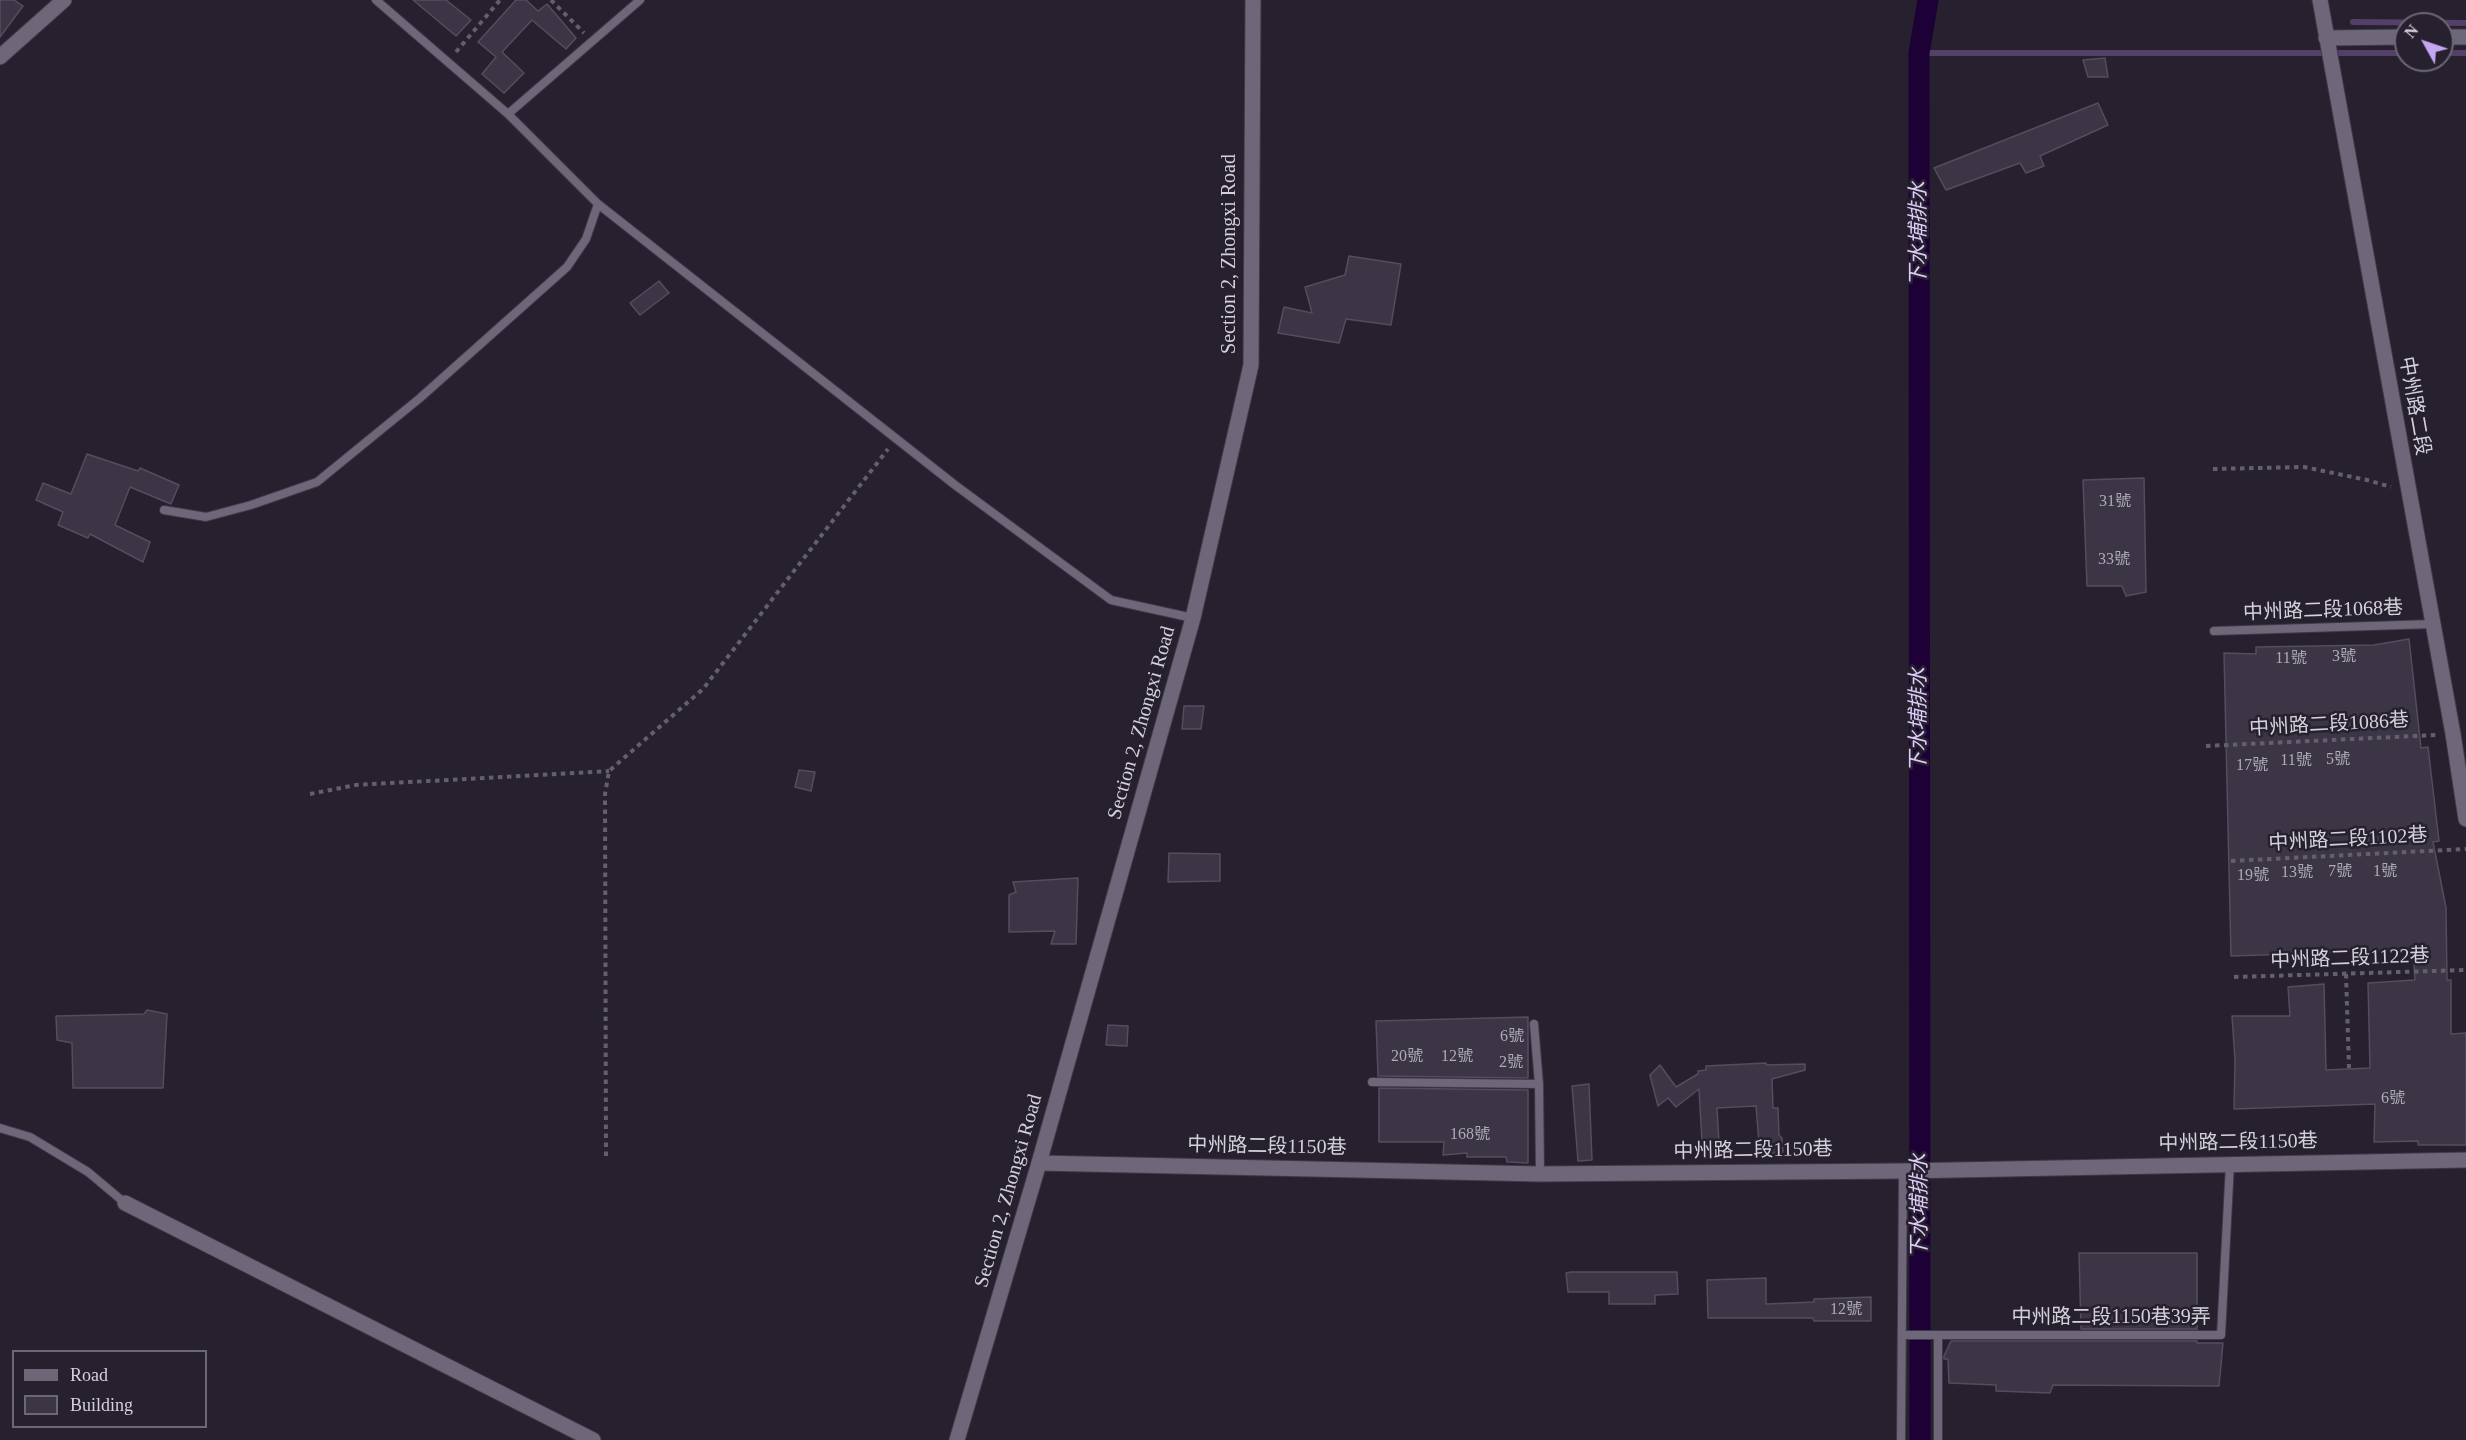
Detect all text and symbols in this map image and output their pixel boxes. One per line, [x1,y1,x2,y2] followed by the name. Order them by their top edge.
[2394,12,2454,72] north arrow
[2401,22,2422,41] text: N
[1218,154,1242,354] street label: Section 2, Zhongxi Road
[1906,182,1932,286] water label: 下水埔排水
[2393,355,2435,457] street label: 中州路二段
[2099,492,2131,512] house number: 31號
[2098,550,2130,570] house number: 33號
[2243,596,2403,626] street label: 中州路二段1068巷
[1103,624,1181,822] street label: Section 2, Zhongxi Road
[2332,647,2356,667] house number: 3號
[2275,649,2307,669] house number: 11號
[1906,668,1932,772] water label: 下水埔排水
[2248,709,2410,741] street label: 中州路二段1086巷
[2326,750,2350,770] house number: 5號
[2280,751,2312,771] house number: 11號
[2236,756,2268,776] house number: 17號
[2268,824,2428,856] street label: 中州路二段1102巷
[2328,862,2352,882] house number: 7號
[2373,862,2397,882] house number: 1號
[2281,863,2313,883] house number: 13號
[2237,866,2269,886] house number: 19號
[2270,944,2430,974] street label: 中州路二段1122巷
[1500,1027,1524,1047] house number: 6號
[1391,1047,1423,1067] house number: 20號
[1441,1047,1473,1067] house number: 12號
[1499,1053,1523,1073] house number: 2號
[2381,1089,2405,1109] house number: 6號
[970,1092,1048,1290] street label: Section 2, Zhongxi Road
[1450,1125,1490,1145] house number: 168號
[2158,1130,2318,1156] street label: 中州路二段1150巷
[1187,1134,1347,1160] street label: 中州路二段1150巷
[1673,1138,1833,1164] street label: 中州路二段1150巷
[1907,1154,1933,1258] water label: 下水埔排水
[1830,1300,1862,1320] house number: 12號
[2011,1306,2211,1330] street label: 中州路二段1150巷39弄
[12,1350,207,1428] legend
[70,1365,108,1385] text: Road
[70,1395,133,1415] text: Building

